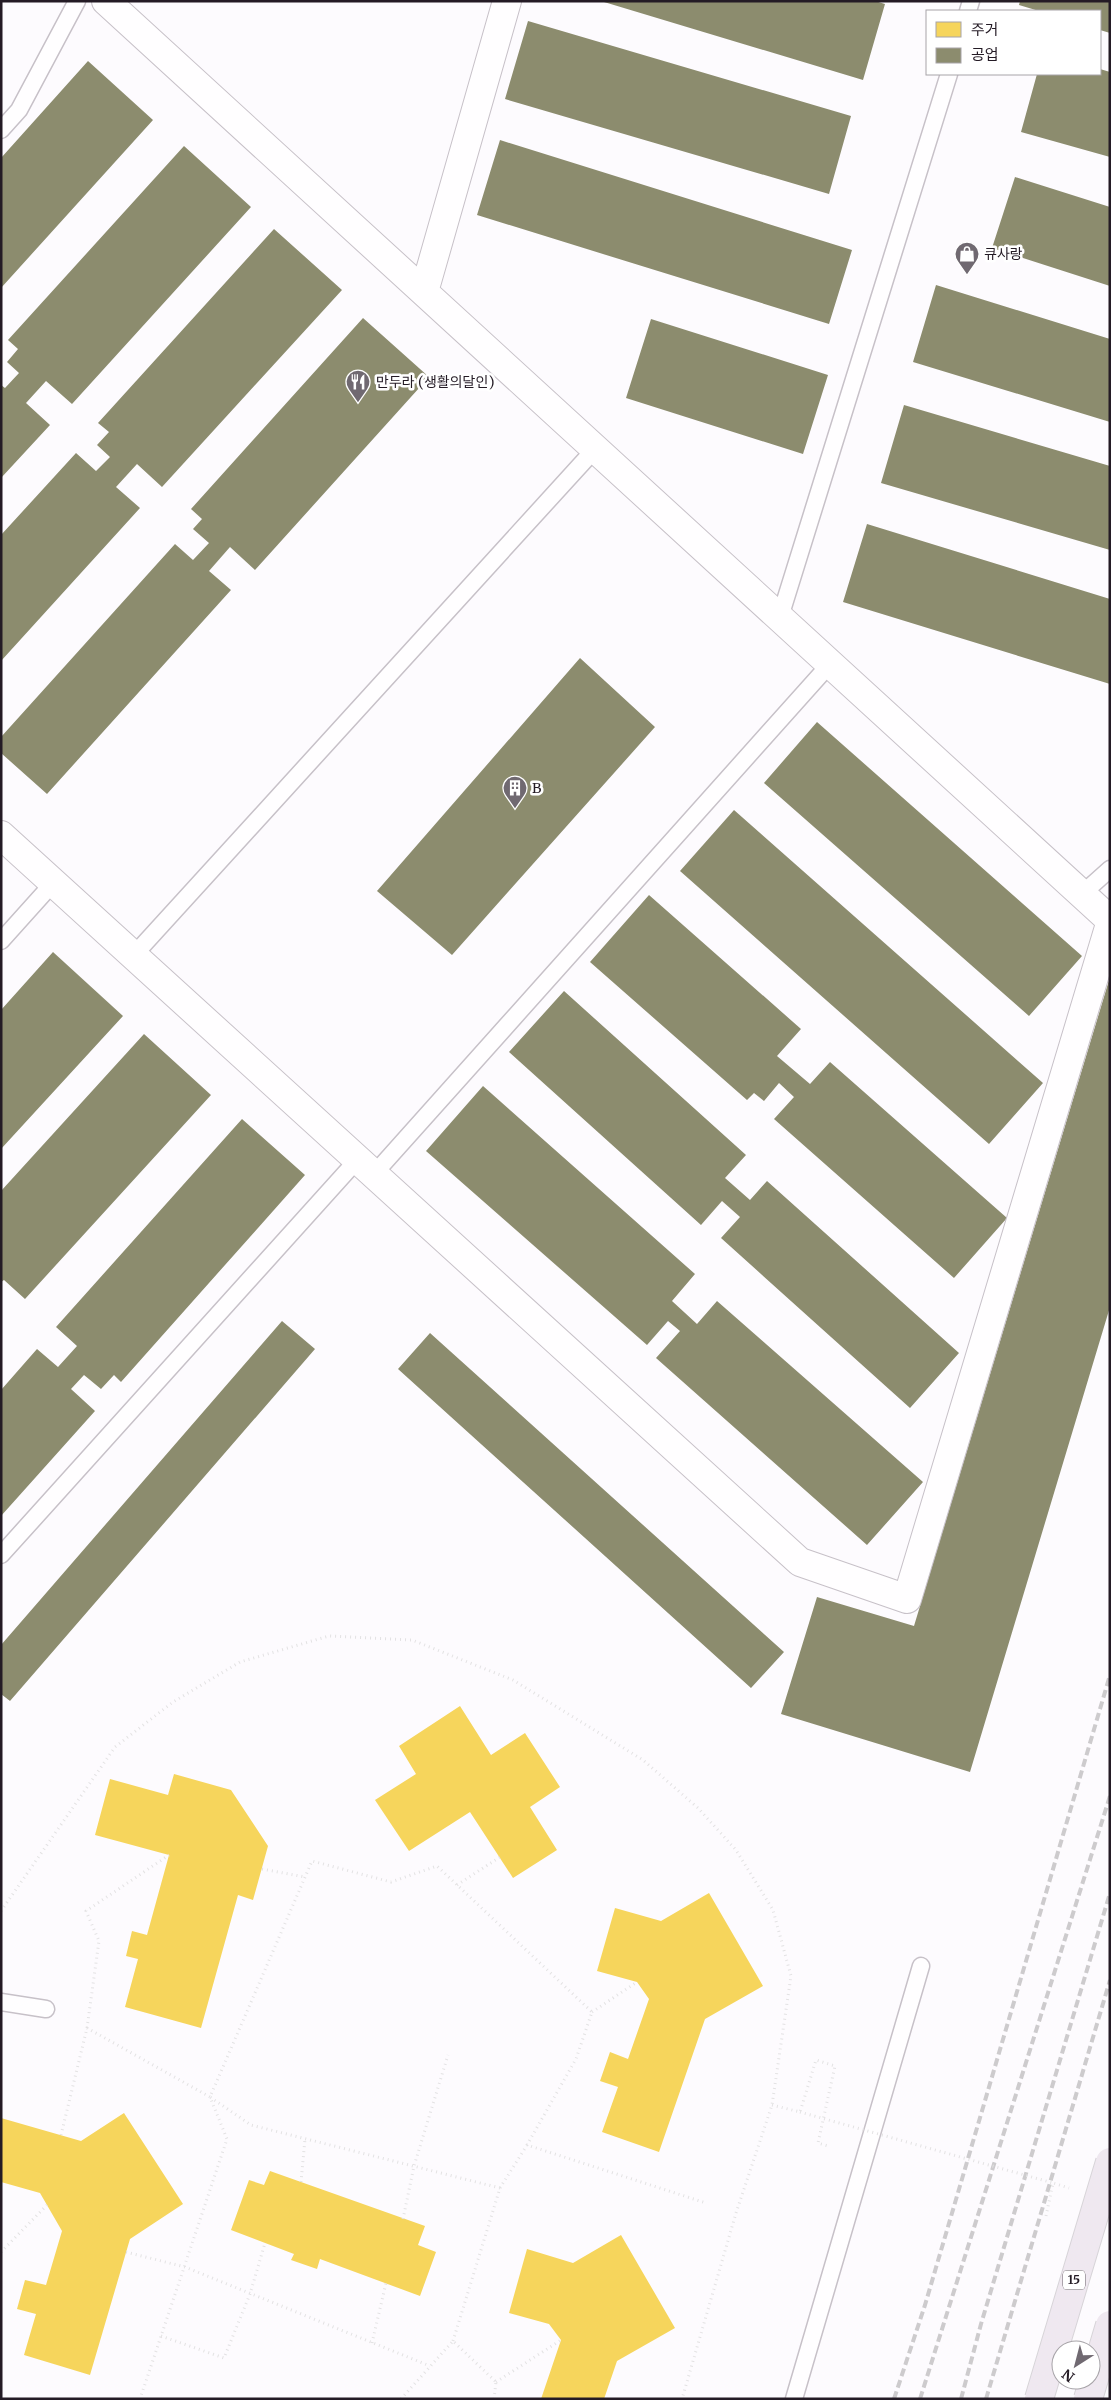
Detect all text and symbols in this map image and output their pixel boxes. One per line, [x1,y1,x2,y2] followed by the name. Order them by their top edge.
[926,10,1101,75] legend
[971,20,999,39] text: 주거
[971,45,999,64] text: 공업
[954,241,980,275] shop icon: 큐사랑
[984,245,1023,263] place label: 큐사랑
[345,369,371,403] restaurant icon: 만두라 (생활의달인)
[376,373,494,391] place label: 만두라 (생활의달인)
[502,775,528,809] building icon: B
[532,779,541,797] place label: B
[1063,2270,1085,2290] road number: 15
[1051,2340,1101,2390] north arrow
[1059,2365,1078,2386] text: N

